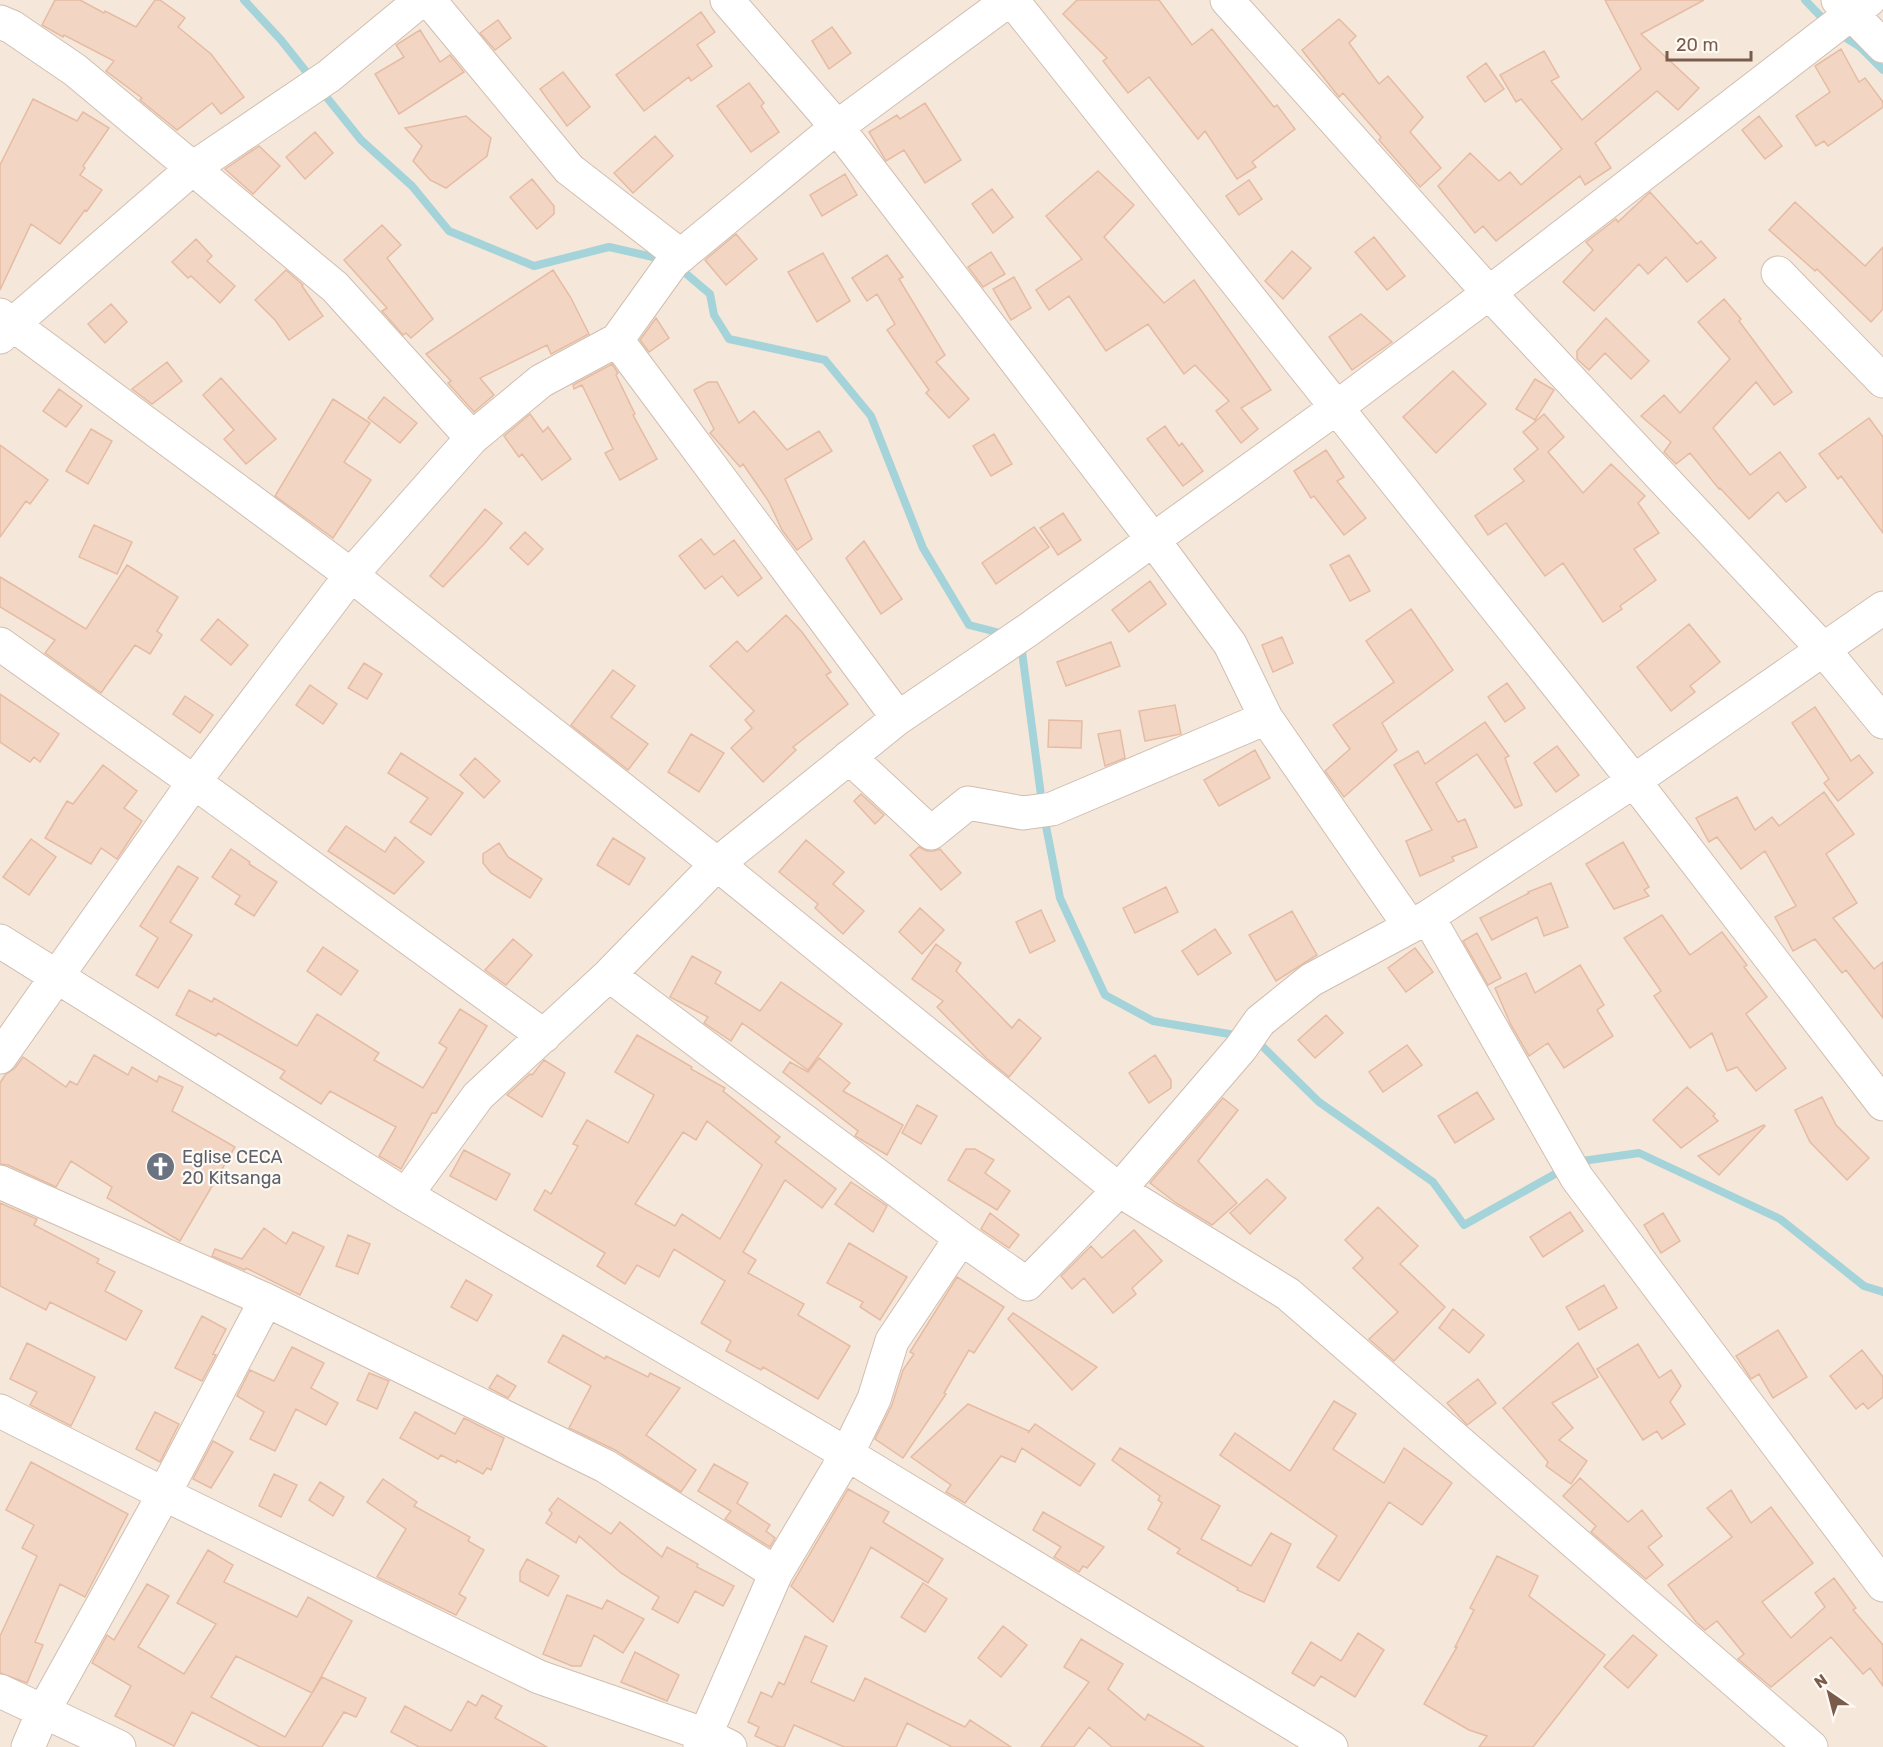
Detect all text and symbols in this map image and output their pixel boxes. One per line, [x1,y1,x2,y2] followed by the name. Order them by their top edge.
[1667,24,1751,62] scale bar
[1676,34,1718,56] text: 20 m
[182,1146,283,1189] place label: Eglise CECA 20 Kitsanga
[145,1151,177,1183] church icon: Eglise CECA 20 Kitsanga
[1799,1663,1859,1723] north arrow
[1811,1670,1831,1692] text: N

